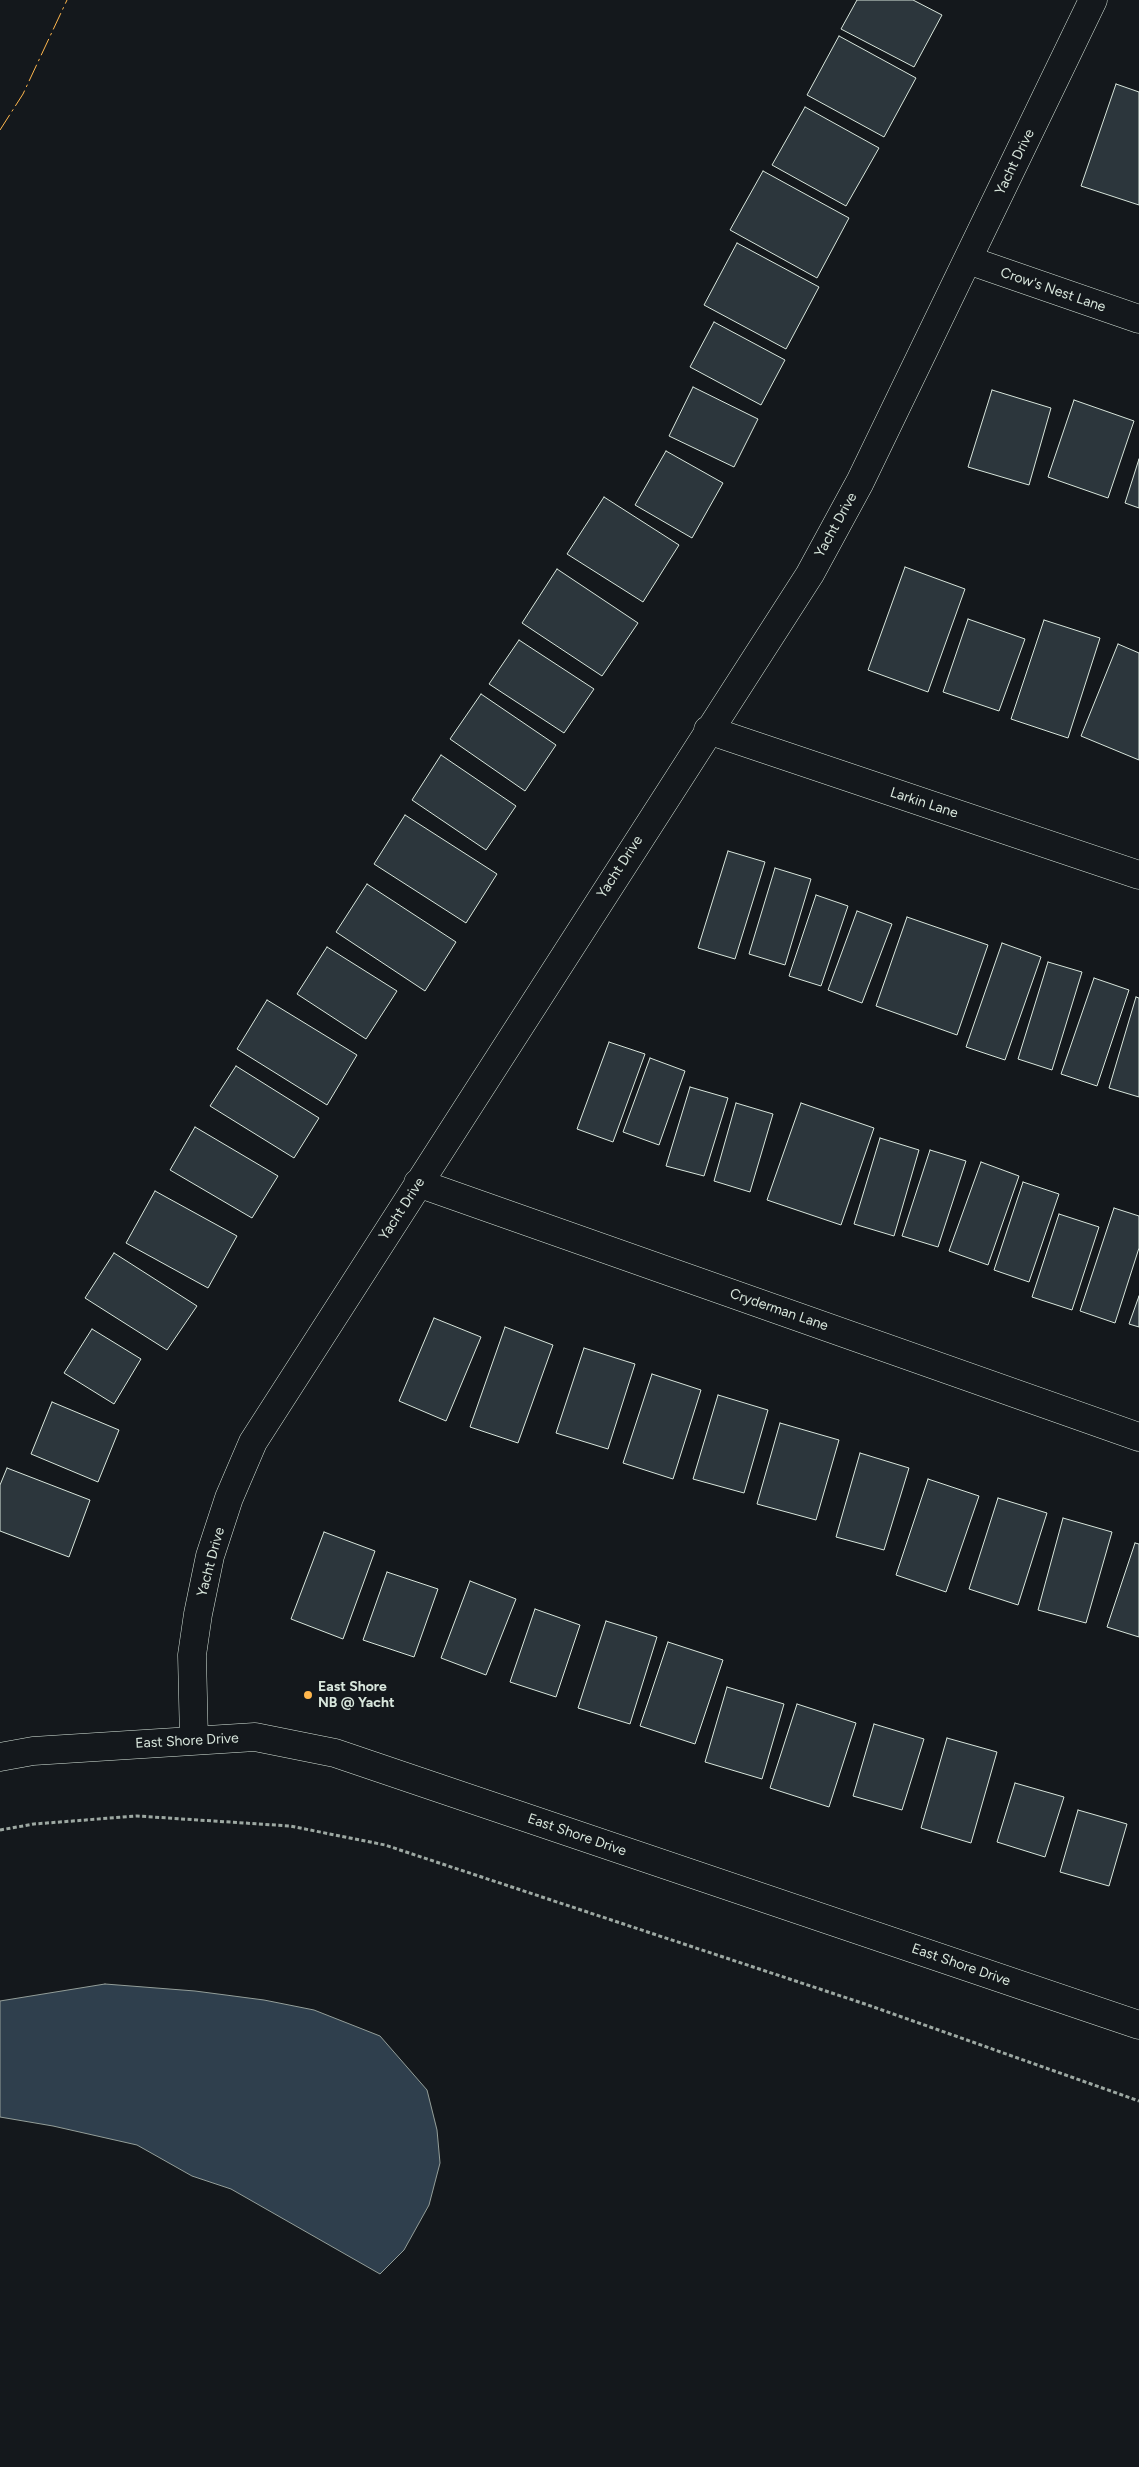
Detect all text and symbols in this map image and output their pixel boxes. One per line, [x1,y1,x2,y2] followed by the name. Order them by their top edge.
[992,126,1038,198] street label: Yacht Drive
[998,264,1108,316] street label: Crow's Nest Lane
[811,490,861,560] street label: Yacht Drive
[888,784,960,822] street label: Larkin Lane
[594,833,646,901] street label: Yacht Drive
[376,1175,428,1243] street label: Yacht Drive
[728,1285,830,1335] street label: Cryderman Lane
[194,1525,228,1599] street label: Yacht Drive
[318,1679,395,1711] place label: East Shore NB @ Yacht
[302,1689,314,1701] marker: East Shore NB @ Yacht
[135,1730,239,1752] street label: East Shore Drive
[525,1810,629,1860] street label: East Shore Drive
[909,1940,1013,1990] street label: East Shore Drive

